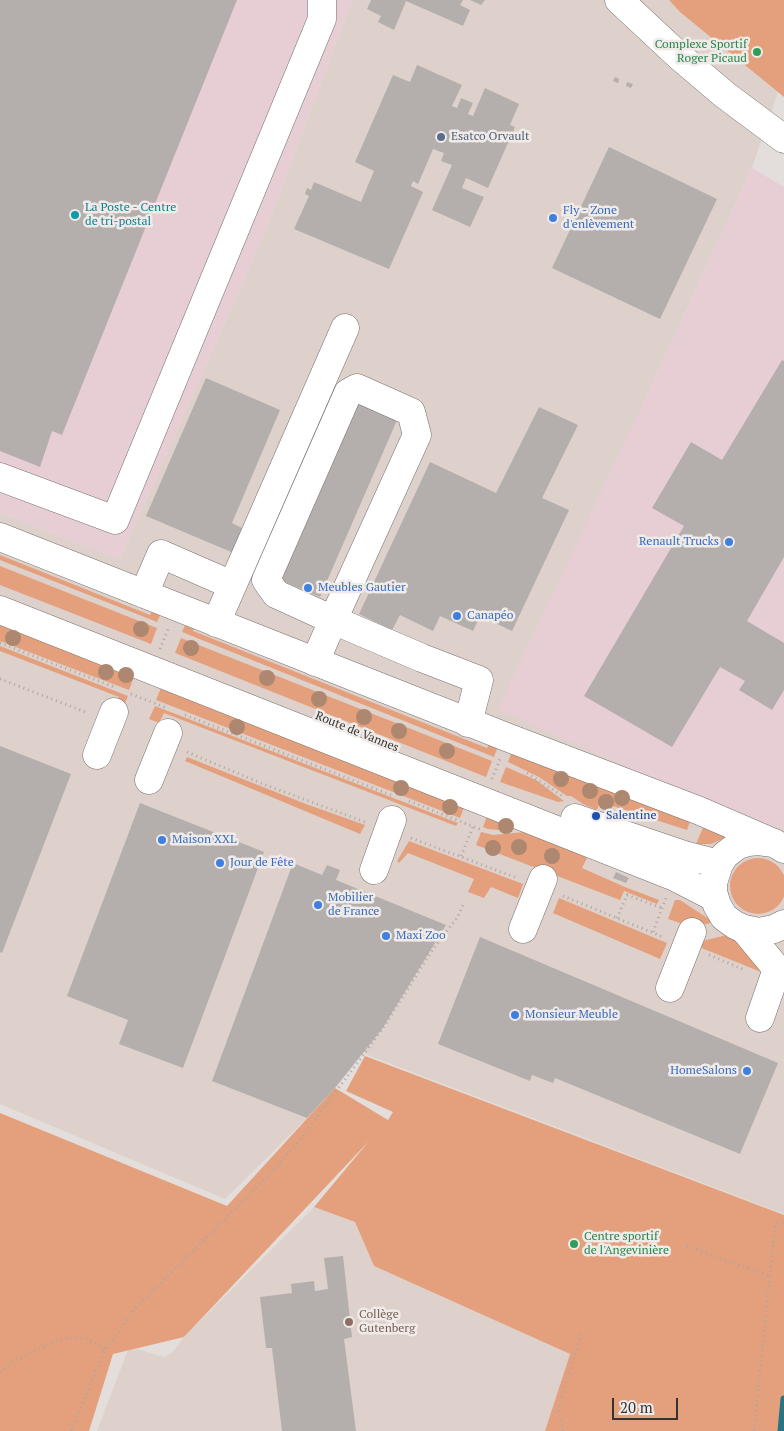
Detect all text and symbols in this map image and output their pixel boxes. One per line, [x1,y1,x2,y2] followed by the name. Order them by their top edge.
[655,38,747,66] place label: Complexe Sportif Roger Picaud
[751,46,763,58] marker: Complexe Sportif Roger Picaud
[451,130,529,144] place label: Esatco Orvault
[435,131,447,143] marker: Esatco Orvault
[85,201,176,229] place label: La Poste - Centre de tri-postal
[563,204,634,232] place label: Fly - Zone d'enlèvement
[69,209,81,221] marker: La Poste - Centre de tri-postal
[547,212,559,224] marker: Fly - Zone d'enlèvement
[639,535,719,549] place label: Renault Trucks
[723,536,735,548] marker: Renault Trucks
[318,581,406,595] place label: Meubles Gautier
[302,582,314,594] marker: Meubles Gautier
[467,609,513,623] place label: Canapéo
[451,610,463,622] marker: Canapéo
[313,709,401,755] street label: Route de Vannes
[606,809,656,823] place label: Salentine
[590,810,602,822] marker: Salentine
[172,833,237,847] place label: Maison XXL
[156,834,168,846] marker: Maison XXL
[230,856,294,870] place label: Jour de Fête
[214,857,226,869] marker: Jour de Fête
[328,891,379,919] place label: Mobilier de France
[312,899,324,911] marker: Mobilier de France
[396,929,446,943] place label: Maxi Zoo
[380,930,392,942] marker: Maxi Zoo
[525,1008,618,1022] place label: Monsieur Meuble
[509,1009,521,1021] marker: Monsieur Meuble
[670,1064,737,1078] place label: HomeSalons
[741,1065,753,1077] marker: HomeSalons
[584,1230,669,1258] place label: Centre sportif de l'Angevinière
[568,1238,580,1250] marker: Centre sportif de l'Angevinière
[359,1308,415,1336] place label: Collège Gutenberg
[343,1316,355,1328] marker: Collège Gutenberg
[614,1388,680,1420] scale bar
[620,1397,653,1417] text: 20 m

